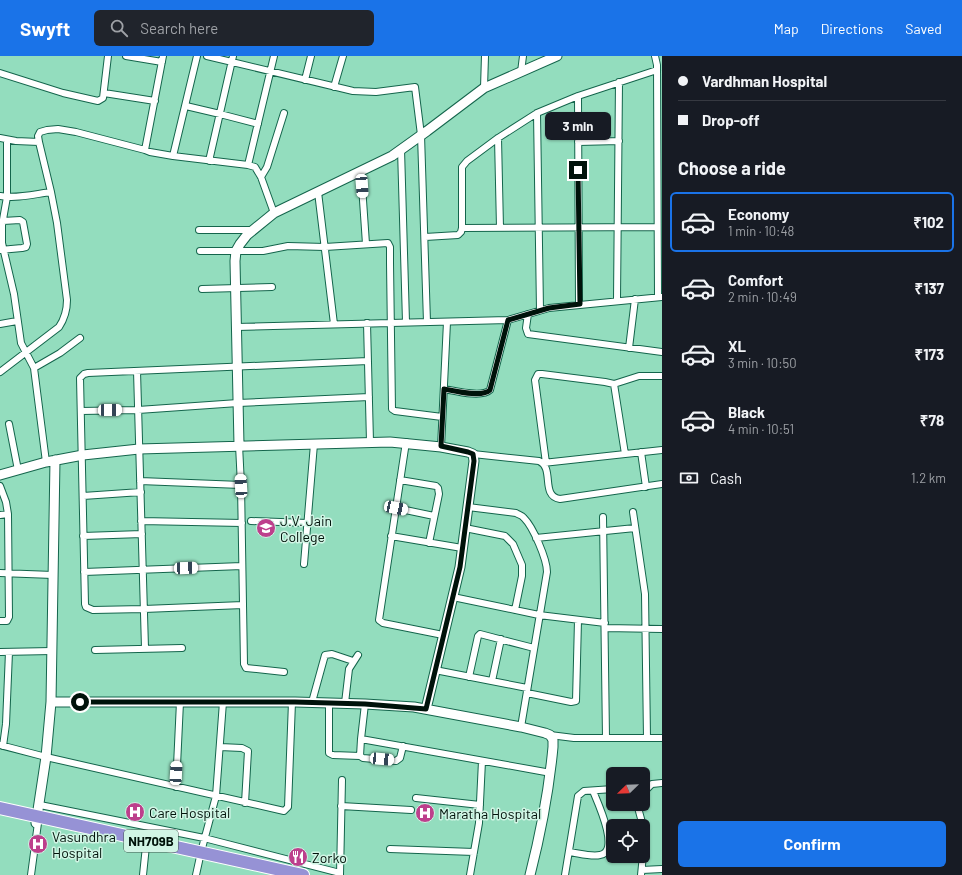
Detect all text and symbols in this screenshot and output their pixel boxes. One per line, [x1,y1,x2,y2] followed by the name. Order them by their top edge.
[94,10,374,46] search box
[20,17,70,40] text: Swyft
[108,17,130,39] icon: search
[140,19,218,37] text: Search here
[774,20,799,37] text: Map
[821,20,883,37] text: Directions
[905,20,942,37] text: Saved
[702,72,827,90] text: Vardhman Hospital
[702,111,760,129] text: Drop-off
[545,112,611,140] callout: 3 min
[563,118,593,134] text: 3 min
[678,157,786,179] text: Choose a ride
[569,161,587,179] route end
[355,174,369,198] car
[680,204,716,240] icon: car
[728,205,789,223] text: Economy
[913,213,944,231] text: ₹102
[728,223,794,239] text: 1 min · 10:48
[680,270,716,306] icon: car
[728,271,783,289] text: Comfort
[915,279,944,297] text: ₹137
[728,289,797,305] text: 2 min · 10:49
[680,336,716,372] icon: car
[728,337,746,355] text: XL
[915,345,944,363] text: ₹173
[728,355,797,371] text: 3 min · 10:50
[680,402,716,438] icon: car
[728,403,765,421] text: Black
[98,404,122,416] car
[920,411,944,429] text: ₹78
[728,421,794,437] text: 4 min · 10:51
[678,467,700,489] icon: cash
[710,469,742,487] text: Cash
[911,470,946,486] text: 1.2 km
[234,474,248,498] car
[383,500,409,516] car
[280,512,332,545] place label: J.V. Jain College
[255,517,277,539] school or university icon: J.V. Jain College
[174,562,198,574] car
[71,693,89,711] route start
[370,752,394,766] car
[169,761,183,785] car
[606,767,650,811] north arrow
[606,767,650,863] map controls
[124,801,146,823] hospital icon: Care Hospital
[414,802,436,824] hospital icon: Maratha Hospital
[149,804,230,821] place label: Care Hospital
[439,805,541,822] place label: Maratha Hospital
[606,819,650,863] button: locate
[678,821,946,867] button: Confirm
[52,828,116,861] place label: Vasundhra Hospital
[124,830,178,852] road number: NH709B
[27,833,49,855] hospital icon: Vasundhra Hospital
[287,846,309,868] restaurant icon: Zorko
[312,849,347,866] place label: Zorko

